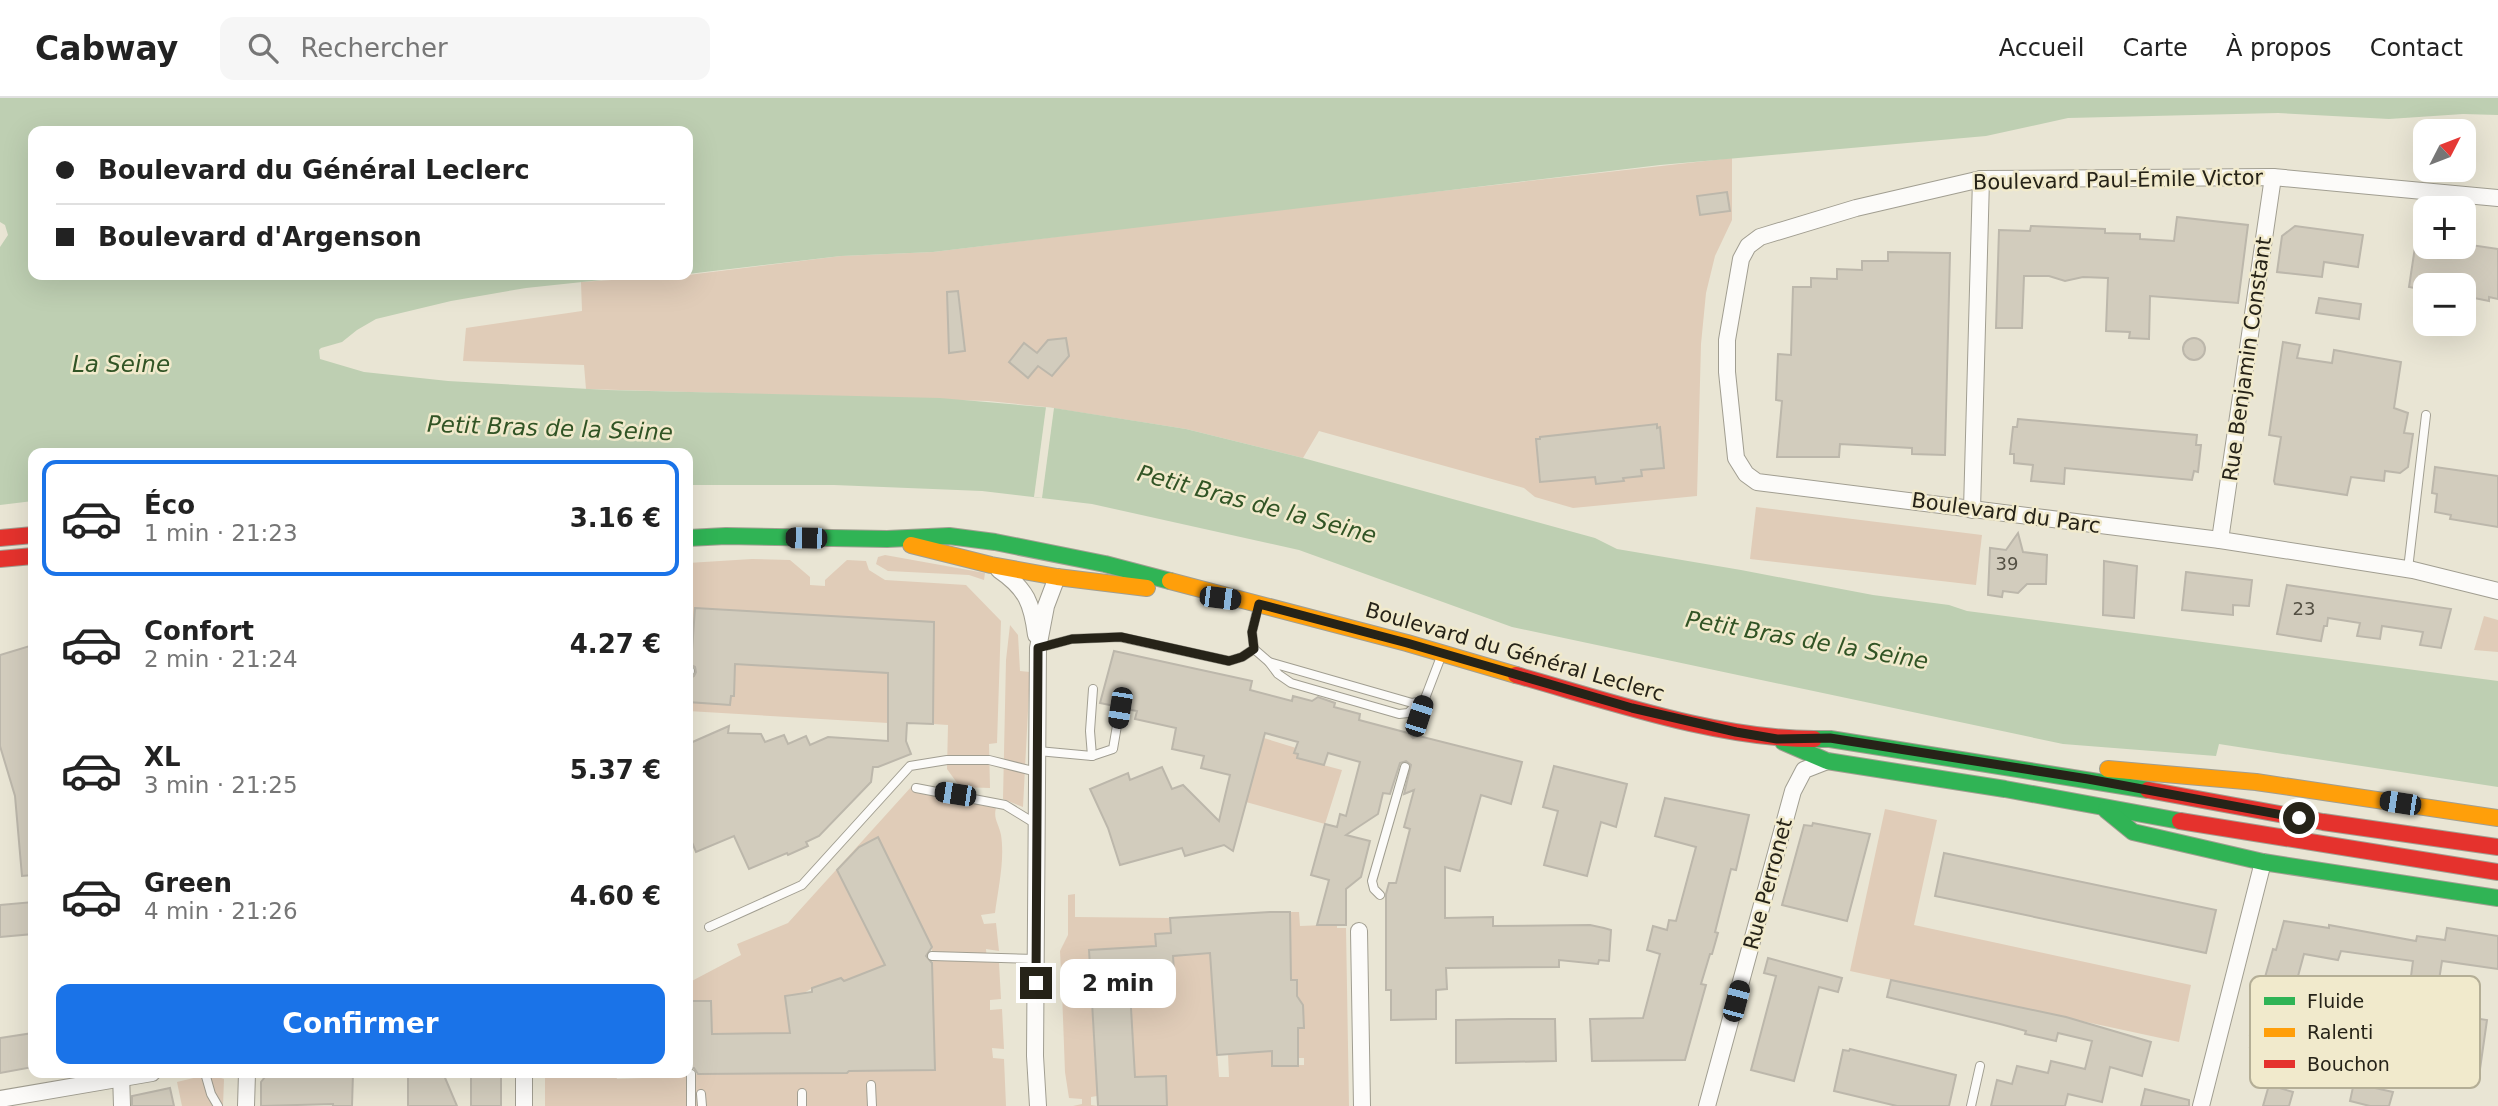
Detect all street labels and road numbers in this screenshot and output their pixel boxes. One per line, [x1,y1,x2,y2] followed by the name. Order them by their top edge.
[1973,164,2264,195] street label: Boulevard Paul-Émile Victor
[2218,235,2276,483] street label: Rue Benjamin Constant
[1910,488,2102,538] street label: Boulevard du Parc
[1363,598,1667,706] street label: Boulevard du Général Leclerc
[1739,816,1797,952] street label: Rue Perronet

